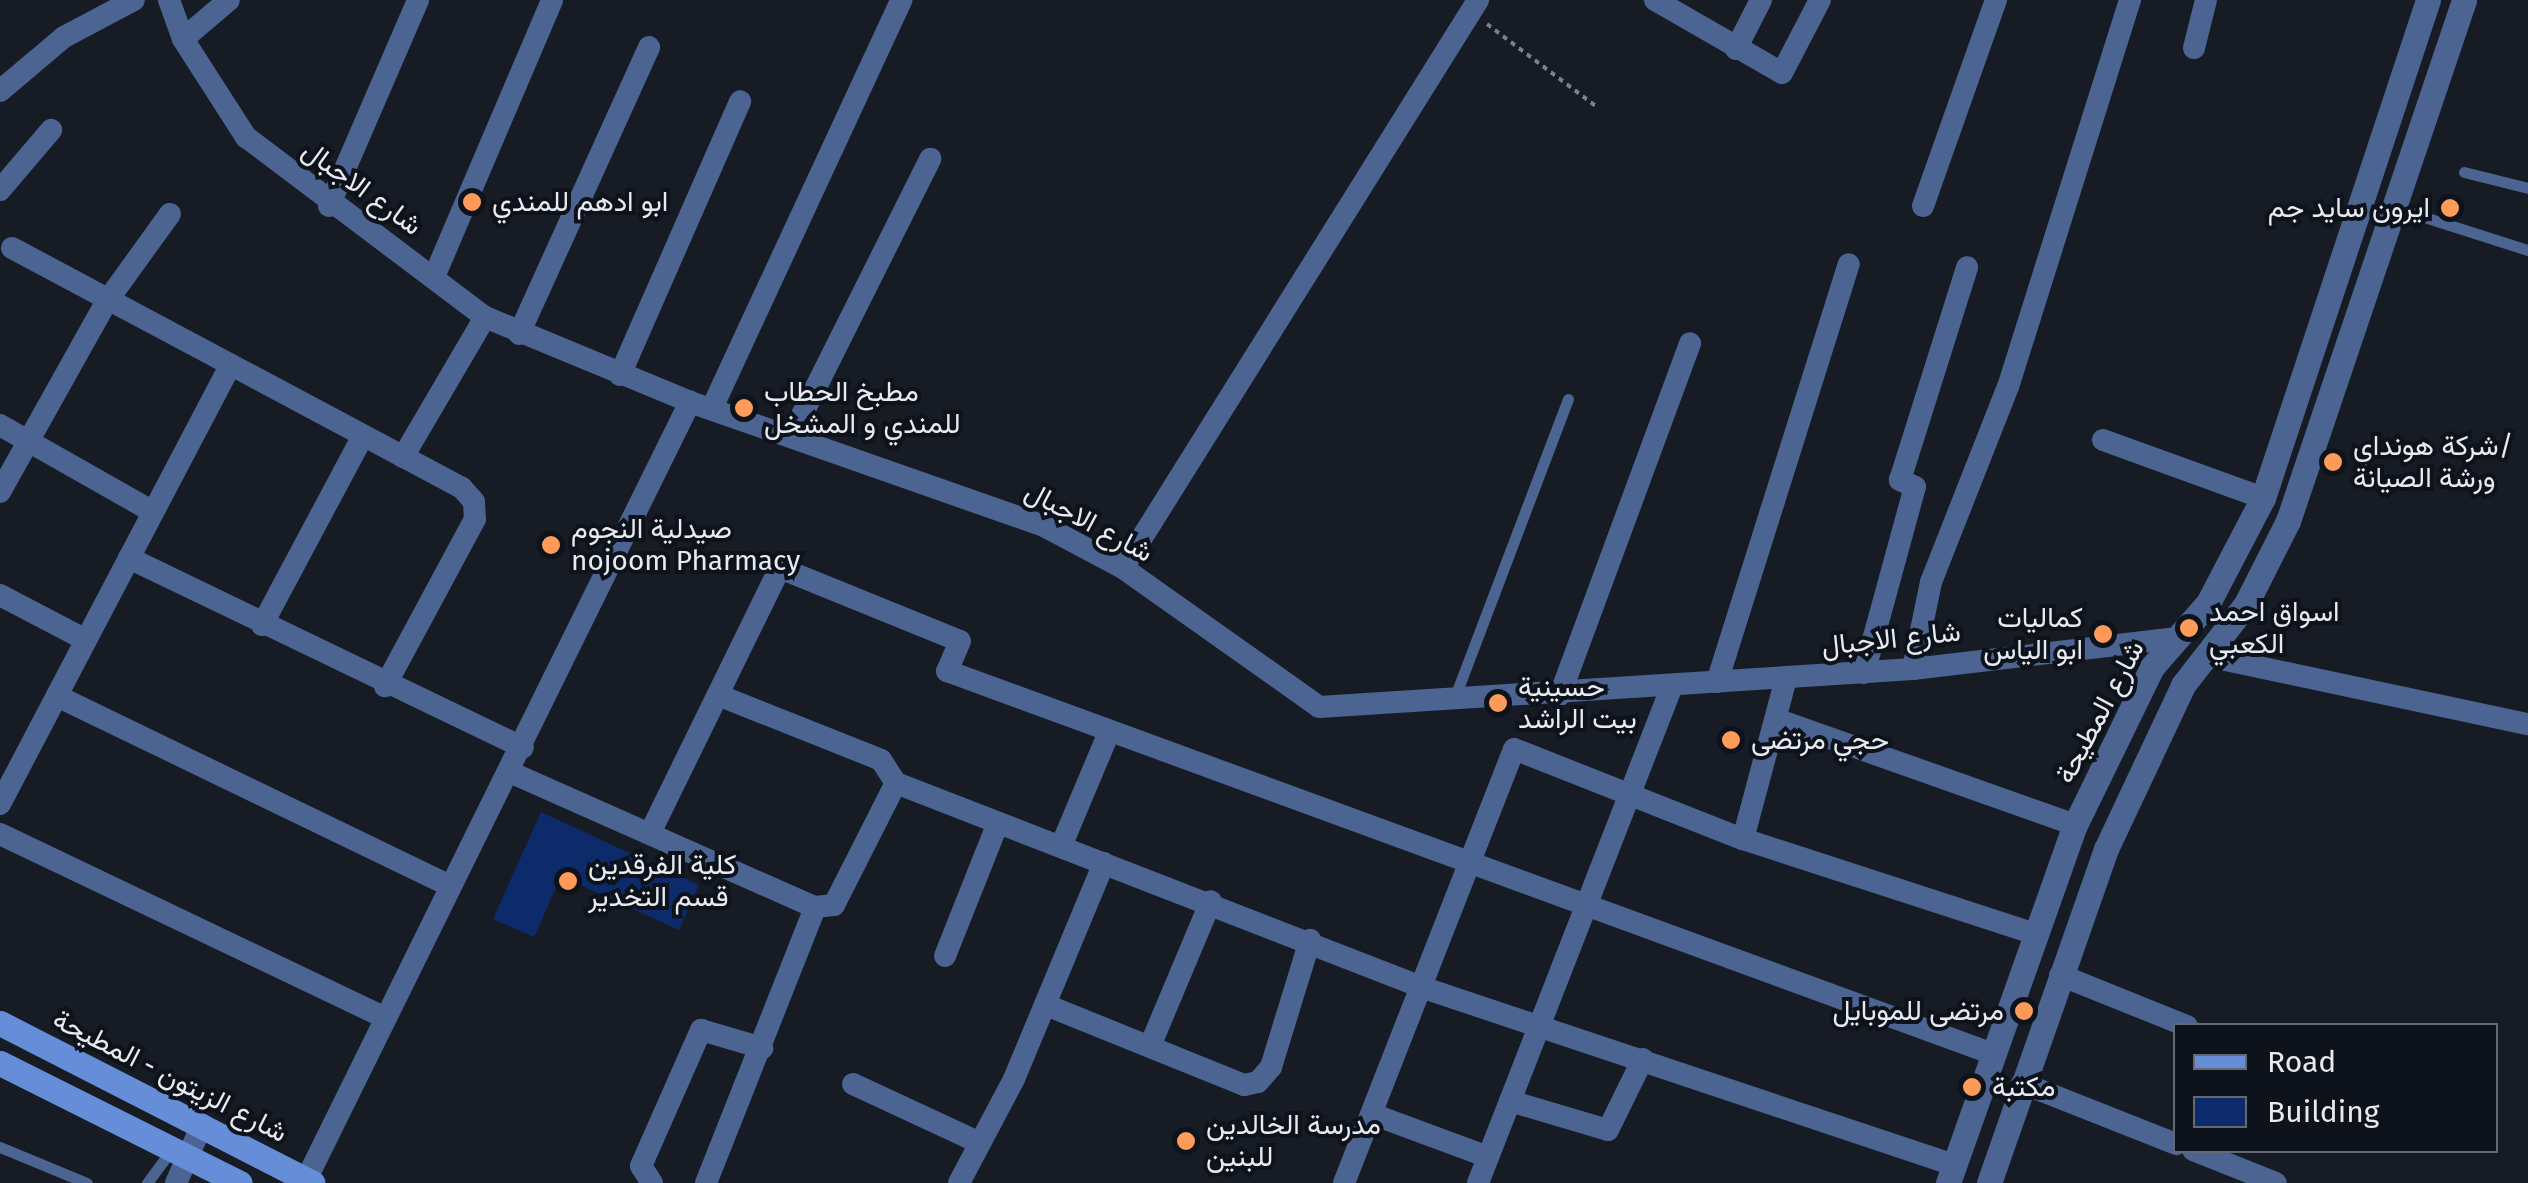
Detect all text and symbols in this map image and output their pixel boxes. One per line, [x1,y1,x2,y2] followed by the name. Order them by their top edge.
[296,133,428,243] street label: شارع الاجبال
[492,185,668,219] place label: ابو ادهم للمندي
[461,191,483,213] marker: ابو ادهم للمندي
[2268,191,2430,225] place label: ايرون سايد جم
[2439,197,2461,219] marker: ايرون سايد جم
[764,375,960,441] place label: مطبخ الحطاب للمندي و المشخل
[733,397,755,419] marker: مطبخ الحطاب للمندي و المشخل
[2353,429,2513,495] place label: شركة هونداي/ ورشة الصيانة
[2322,451,2344,473] marker: شركة هونداي/ ورشة الصيانة
[1019,474,1159,570] street label: شارع الاجبال
[571,512,800,578] place label: صيدلية النجوم nojoom Pharmacy
[540,534,562,556] marker: صيدلية النجوم nojoom Pharmacy
[2209,595,2340,661] place label: اسواق احمد الكعبي
[1983,601,2083,667] place label: كماليات ابو الياس
[1820,615,1962,663] street label: شارع الاجبال
[2178,617,2200,639] marker: اسواق احمد الكعبي
[2092,623,2114,645] marker: كماليات ابو الياس
[2048,635,2152,789] street label: شارع المطيحة
[1518,670,1637,736] place label: حسينية بيت الراشد
[1487,692,1509,714] marker: حسينية بيت الراشد
[1751,723,1889,757] place label: حجي مرتضى
[1720,729,1742,751] marker: حجي مرتضى
[588,848,736,914] place label: كلية الفرقدين قسم التخدير
[557,870,579,892] marker: كلية الفرقدين قسم التخدير
[1832,994,2004,1028] place label: مرتضى للموبايل
[2013,1000,2035,1022] marker: مرتضى للموبايل
[47,1002,293,1150] street label: شارع الزيتون - المطيحة
[2173,1023,2498,1153] legend
[2267,1044,2336,1080] text: Road
[1992,1070,2055,1104] place label: مكتبة
[1961,1076,1983,1098] marker: مكتبة
[2267,1094,2379,1130] text: Building
[1206,1108,1381,1174] place label: مدرسة الخالدين للبنين
[1175,1130,1197,1152] marker: مدرسة الخالدين للبنين

